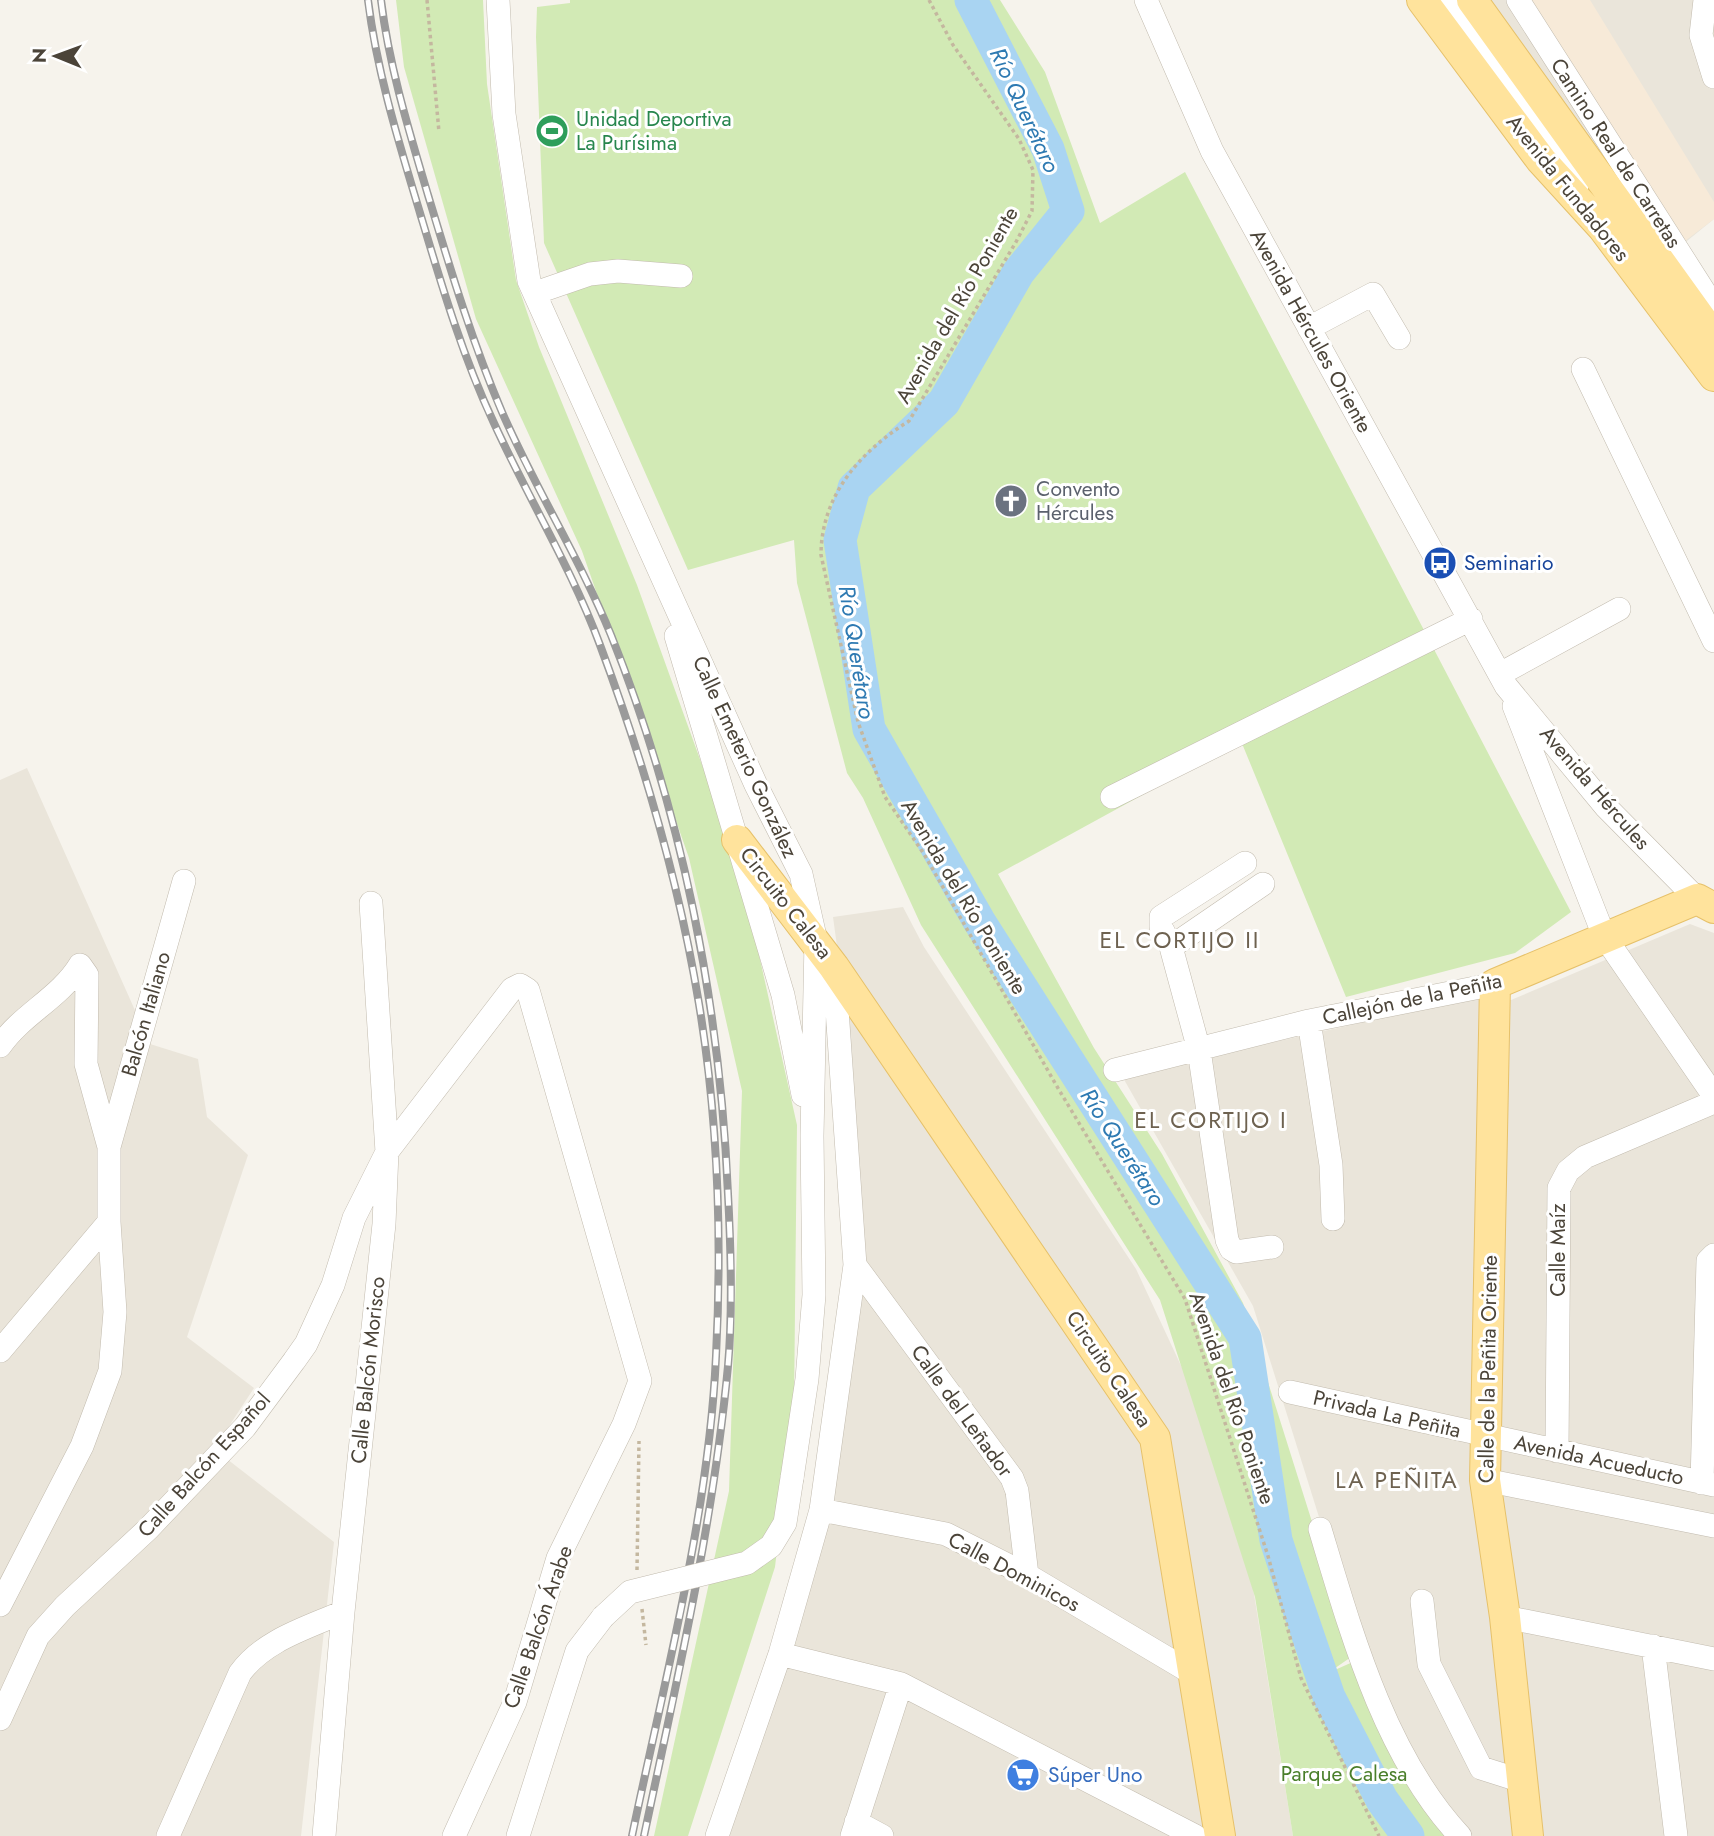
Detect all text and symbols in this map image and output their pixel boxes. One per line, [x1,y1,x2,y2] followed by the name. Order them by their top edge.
[21,21,91,91] north arrow
[981,42,1069,179] water label: Río Querétaro
[26,48,53,63] text: N
[1543,52,1689,254] street label: Camino Real de Carretas
[576,104,732,158] place label: Unidad Deportiva La Purísima
[1499,108,1637,268] street label: Avenida Fundadores
[533,112,571,150] sports icon: Unidad Deportiva La Purísima
[888,201,1026,409] street label: Avenida del Río Poniente
[1242,224,1380,438] street label: Avenida Hércules Oriente
[1036,474,1120,528] place label: Convento Hércules
[992,482,1030,520] church icon: Convento Hércules
[1421,544,1459,582] bus stop icon: Seminario
[1464,548,1553,578] place label: Seminario
[830,583,884,722] water label: Río Querétaro
[685,651,805,863] street label: Calle Emeterio González
[1533,720,1657,856] street label: Avenida Hércules
[894,794,1034,1000] street label: Avenida del Río Poniente
[733,841,839,965] street label: Circuito Calesa
[1100,923,1260,957] district label: EL CORTIJO II
[114,948,178,1080] street label: Balcón Italiano
[1320,965,1504,1033] street label: Callejón de la Peñita
[1072,1081,1174,1213] water label: Río Querétaro
[1134,1103,1288,1137] district label: EL CORTIJO I
[1543,1203,1573,1297] street label: Calle Maíz
[1471,1255,1505,1483] street label: Calle de la Peñita Oriente
[343,1275,393,1465] street label: Calle Balcón Morisco
[1182,1288,1283,1508] street label: Avenida del Río Poniente
[1059,1305,1159,1433] street label: Circuito Calesa
[904,1339,1021,1484] street label: Calle del Leñador
[1310,1382,1464,1446] street label: Privada La Peñita
[131,1386,277,1544] street label: Calle Balcón Español
[1511,1427,1687,1493] street label: Avenida Acueducto
[1335,1463,1459,1497] district label: LA PEÑITA
[943,1525,1085,1619] street label: Calle Dominicos
[496,1541,580,1713] street label: Calle Balcón Árabe
[1004,1756,1042,1794] supermarket icon: Súper Uno
[1281,1759,1407,1789] park label: Parque Calesa
[1048,1760,1142,1790] place label: Súper Uno

